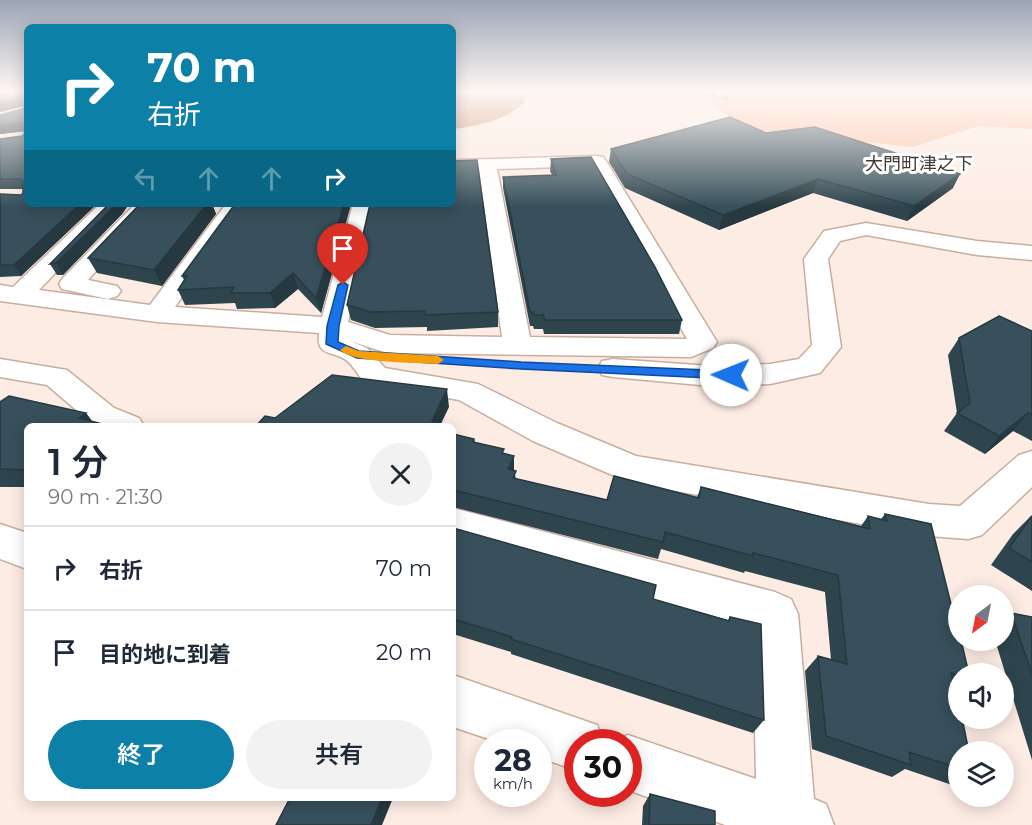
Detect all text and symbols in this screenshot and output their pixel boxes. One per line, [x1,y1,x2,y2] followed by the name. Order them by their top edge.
[147,41,257,93] text: 70 m
[48,48,126,126] icon: right
[147,98,201,131] text: 右折
[865,153,973,175] district label: 大門町津之下
[129,162,162,195] icon: left
[192,162,225,195] icon: ahead
[255,162,288,195] icon: ahead
[318,162,351,195] icon: right
[317,223,368,285] pin
[326,232,359,265] icon: arrive
[699,343,763,407] position arrow
[48,440,108,484] text: 1 分
[369,443,432,506] button: close
[48,485,163,509] text: 90 m · 21:30
[48,552,81,585] icon: right
[376,555,432,582] text: 70 m
[99,557,143,584] text: 右折
[948,585,1014,651] north arrow
[948,585,1014,807] map controls
[48,636,81,669] icon: arrive
[376,639,432,666] text: 20 m
[99,641,231,668] text: 目的地に到着
[948,663,1014,729] button: sound
[48,720,234,789] button: 終了
[246,720,432,789] button: 共有
[564,729,642,807] speed limit sign: 30
[948,741,1014,807] button: layers
[494,742,532,779] text: 28
[493,774,533,793] text: km/h

